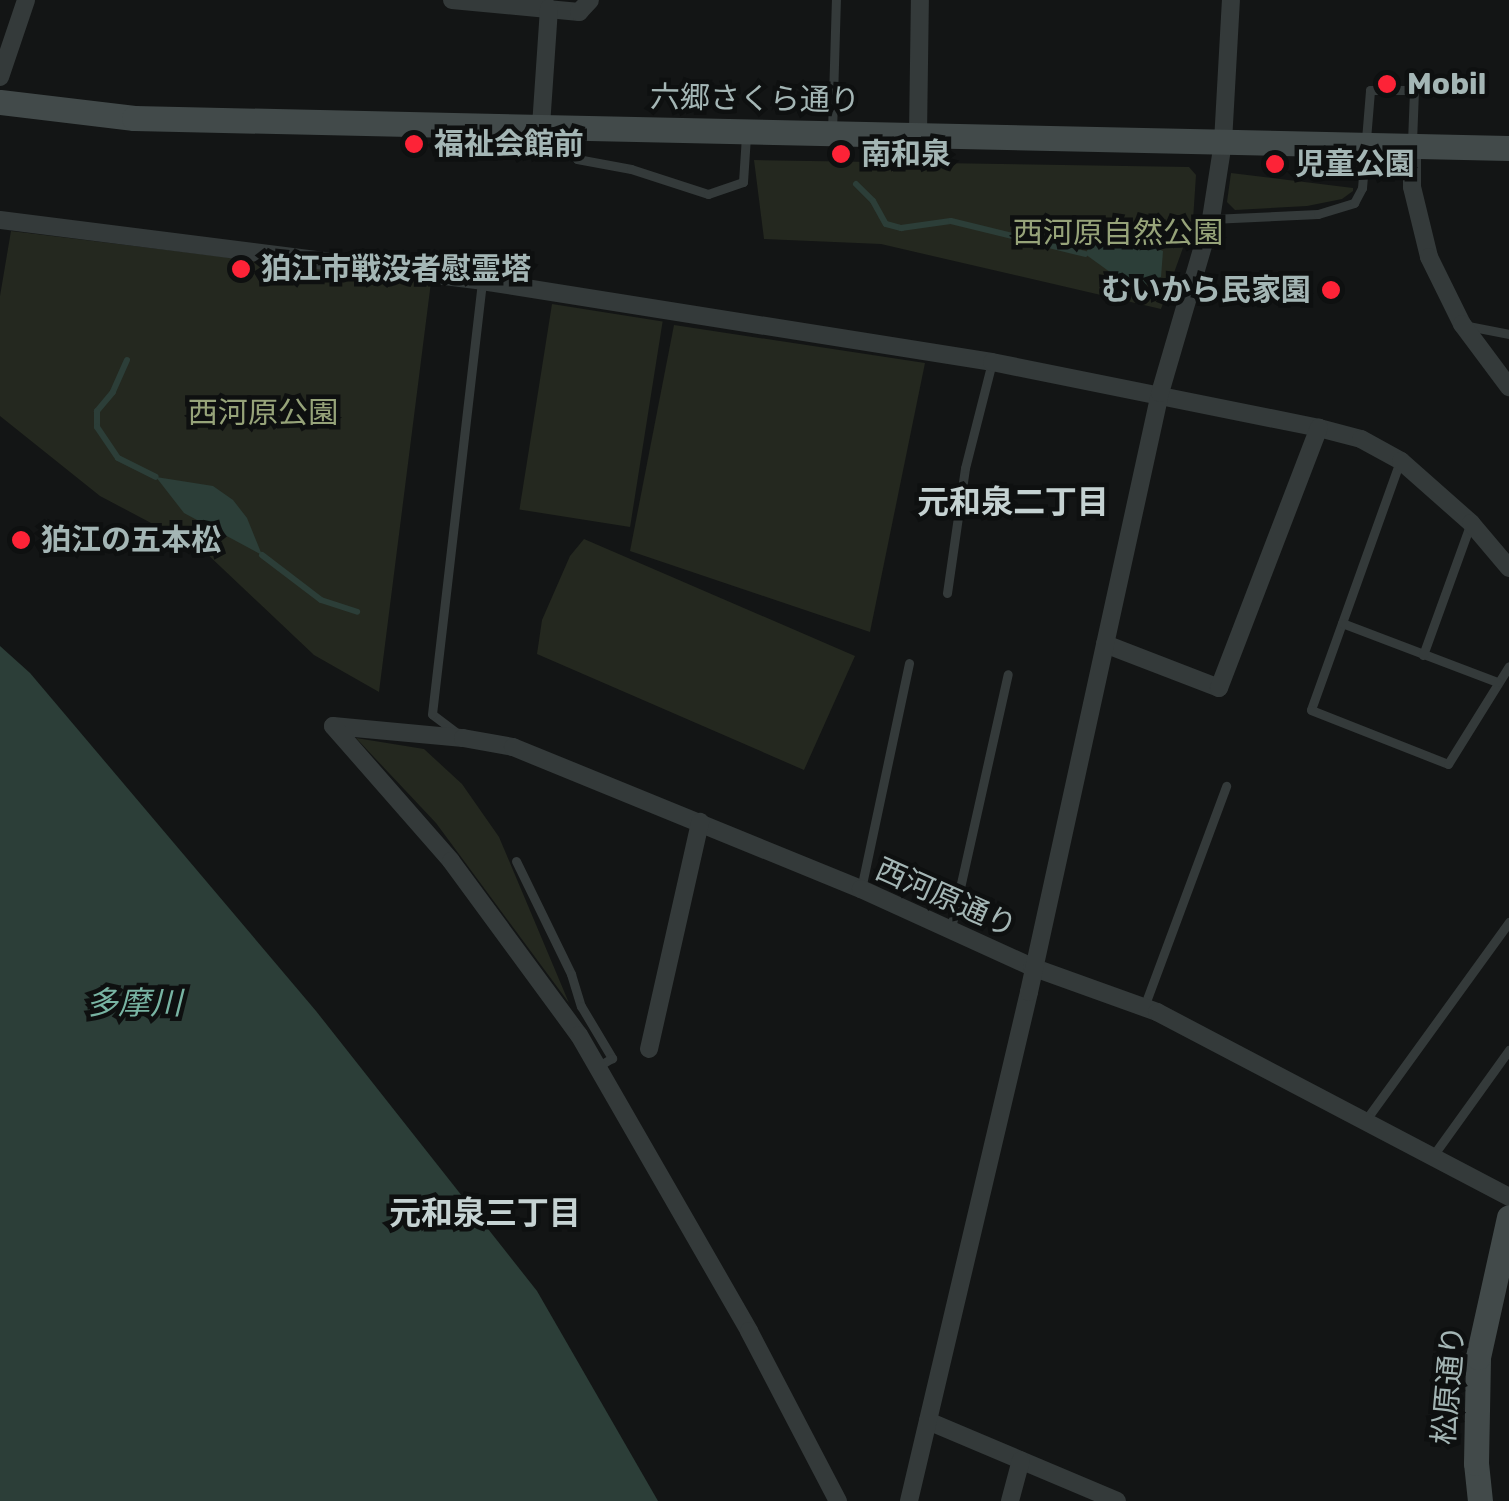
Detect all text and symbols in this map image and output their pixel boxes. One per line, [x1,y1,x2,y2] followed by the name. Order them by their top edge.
[1407,66,1486,102] place label: Mobil
[1376,73,1398,95] marker: Mobil
[650,79,860,119] street label: 六郷さくら通り
[434,126,584,162] place label: 福祉会館前
[403,133,425,155] marker: 福祉会館前
[861,136,951,172] place label: 南和泉
[830,143,852,165] marker: 南和泉
[1295,146,1415,182] place label: 児童公園
[1264,153,1286,175] marker: 児童公園
[1013,215,1223,251] park label: 西河原自然公園
[261,251,531,287] place label: 狛江市戦没者慰霊塔
[230,258,252,280] marker: 狛江市戦没者慰霊塔
[1101,272,1311,308] place label: むいから民家園
[1320,279,1342,301] marker: むいから民家園
[188,395,338,431] park label: 西河原公園
[917,483,1109,521] district label: 元和泉二丁目
[41,522,221,558] place label: 狛江の五本松
[10,529,32,551] marker: 狛江の五本松
[870,851,1022,945] street label: 西河原通り
[86,984,182,1022] water label: 多摩川
[389,1194,581,1232] district label: 元和泉三丁目
[1426,1324,1472,1446] street label: 松原通り

